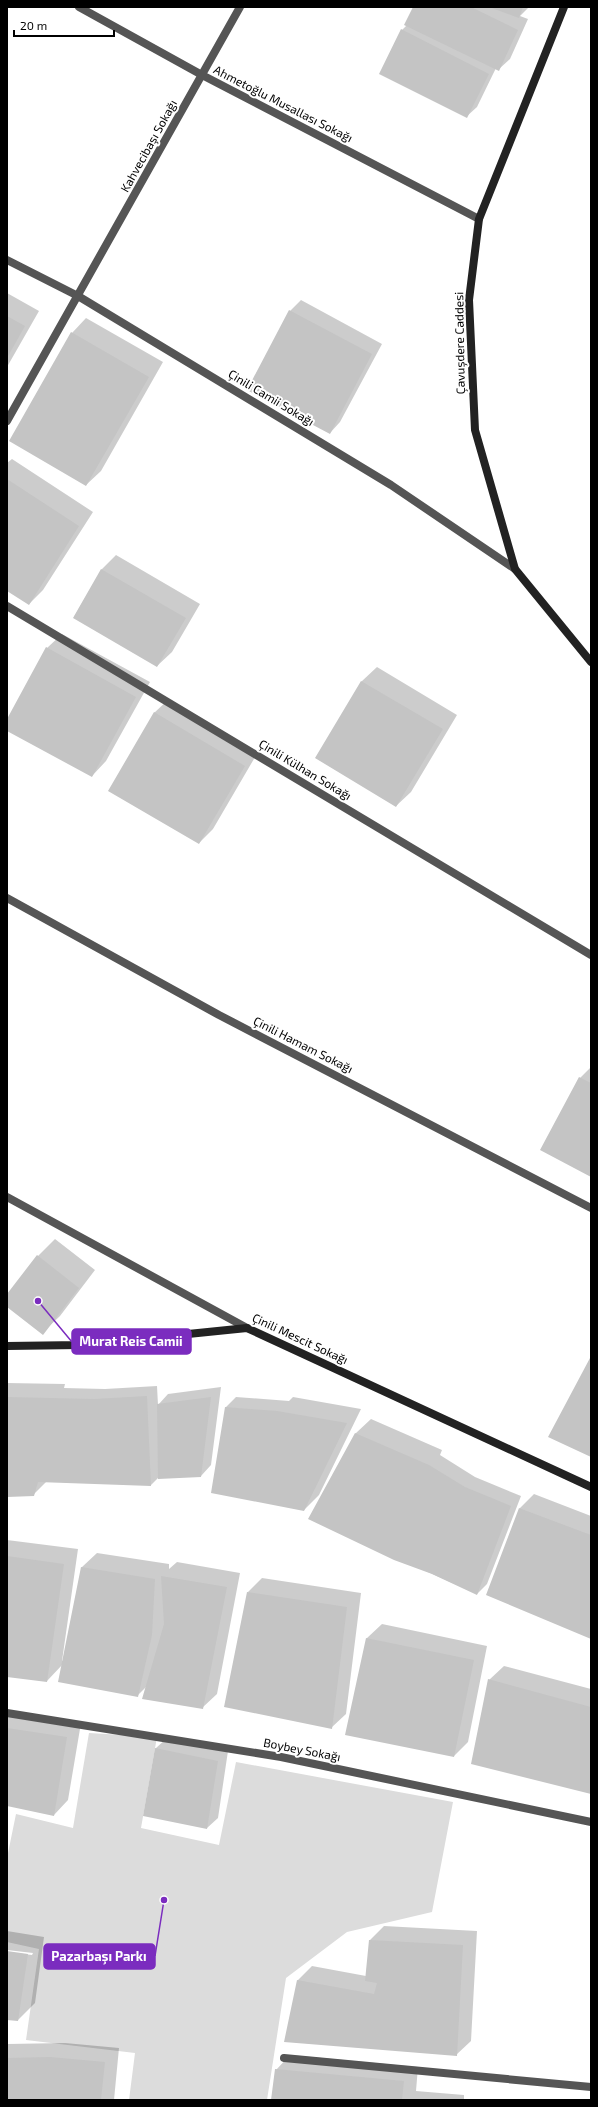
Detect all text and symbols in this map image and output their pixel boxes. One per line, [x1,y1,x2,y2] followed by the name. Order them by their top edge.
[14,12,114,38] scale bar
[20,18,47,32] text: 20 m
[212,62,355,144] street label: Ahmetoğlu Musallası Sokağı
[117,97,180,195] street label: Kahvecibaşı Sokağı
[451,292,468,394] street label: Çavuşdere Caddesi
[226,366,317,429] street label: Çinili Camii Sokağı
[256,736,354,803] street label: Çinili Külhan Sokağı
[251,1013,356,1076] street label: Çinili Hamam Sokağı
[250,1310,351,1367] street label: Çinili Mescit Sokağı
[72,1329,191,1354] callout: Murat Reis Camii
[79,1333,183,1349] text: Murat Reis Camii
[262,1735,342,1763] street label: Boybey Sokağı
[44,1944,155,1969] callout: Pazarbaşı Parkı
[51,1948,147,1965] text: Pazarbaşı Parkı

